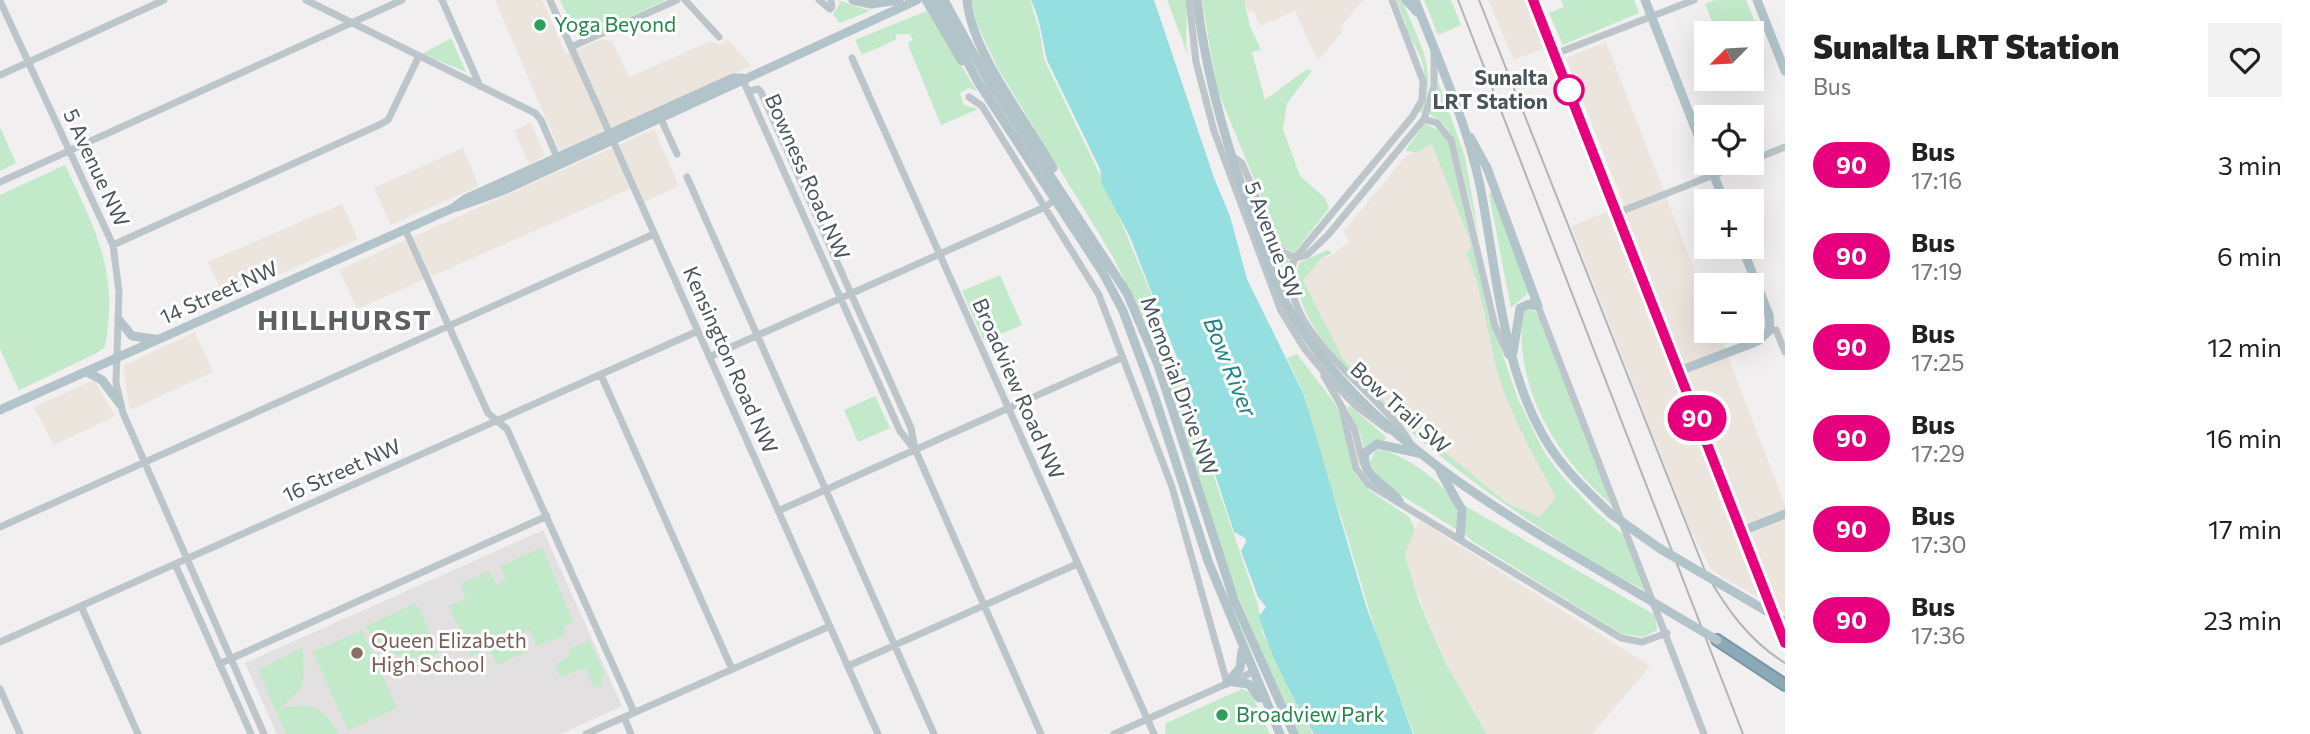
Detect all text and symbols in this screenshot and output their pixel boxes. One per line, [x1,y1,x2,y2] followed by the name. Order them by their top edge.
[554,11,676,36] place label: Yoga Beyond
[532,17,548,33] marker: Yoga Beyond
[1694,21,1764,91] north arrow
[1694,21,1764,343] map controls
[2208,23,2282,97] button: heart
[1813,25,2119,66] text: Sunalta LRT Station
[1432,64,1548,113] place label: Sunalta LRT Station
[1813,72,1851,100] text: Bus
[1554,75,1584,105] marker: Sunalta LRT Station
[761,90,856,263] street label: Bowness Road NW
[59,104,136,230] street label: 5 Avenue NW
[1694,105,1764,175] button: locate
[1911,135,1955,166] text: Bus
[2218,149,2282,180] text: 3 min
[1836,150,1867,179] text: 90
[1911,166,1962,194] text: 17:16
[1241,177,1308,302] street label: 5 Avenue SW
[1694,189,1764,259] button: +
[1911,226,1955,257] text: Bus
[2217,240,2282,271] text: 6 min
[1836,241,1867,270] text: 90
[156,255,281,329] street label: 14 Street NW
[1911,257,1962,285] text: 17:19
[679,262,784,457] street label: Kensington Road NW
[1694,273,1764,343] button: −
[1136,293,1224,478] street label: Memorial Drive NW
[968,294,1071,483] street label: Broadview Road NW
[257,302,433,336] district label: HILLHURST
[1198,313,1264,421] water label: Bow River
[1911,317,1955,348] text: Bus
[2207,331,2282,362] text: 12 min
[1836,332,1867,361] text: 90
[1911,348,1964,376] text: 17:25
[1346,356,1456,458] street label: Bow Trail SW
[1666,395,1728,441] line badge: 90
[1682,403,1712,432] text: 90
[1911,408,1955,439] text: Bus
[2206,422,2282,453] text: 16 min
[1836,423,1867,452] text: 90
[279,433,404,507] street label: 16 Street NW
[1911,439,1965,467] text: 17:29
[1911,499,1955,530] text: Bus
[2208,513,2282,544] text: 17 min
[1836,514,1867,543] text: 90
[1911,530,1967,558] text: 17:30
[1911,590,1955,621] text: Bus
[2204,604,2282,635] text: 23 min
[1836,605,1867,634] text: 90
[1911,621,1966,649] text: 17:36
[371,627,527,676] place label: Queen Elizabeth High School
[349,645,365,661] marker: Queen Elizabeth High School
[1236,701,1385,726] place label: Broadview Park
[1214,707,1230,723] marker: Broadview Park

